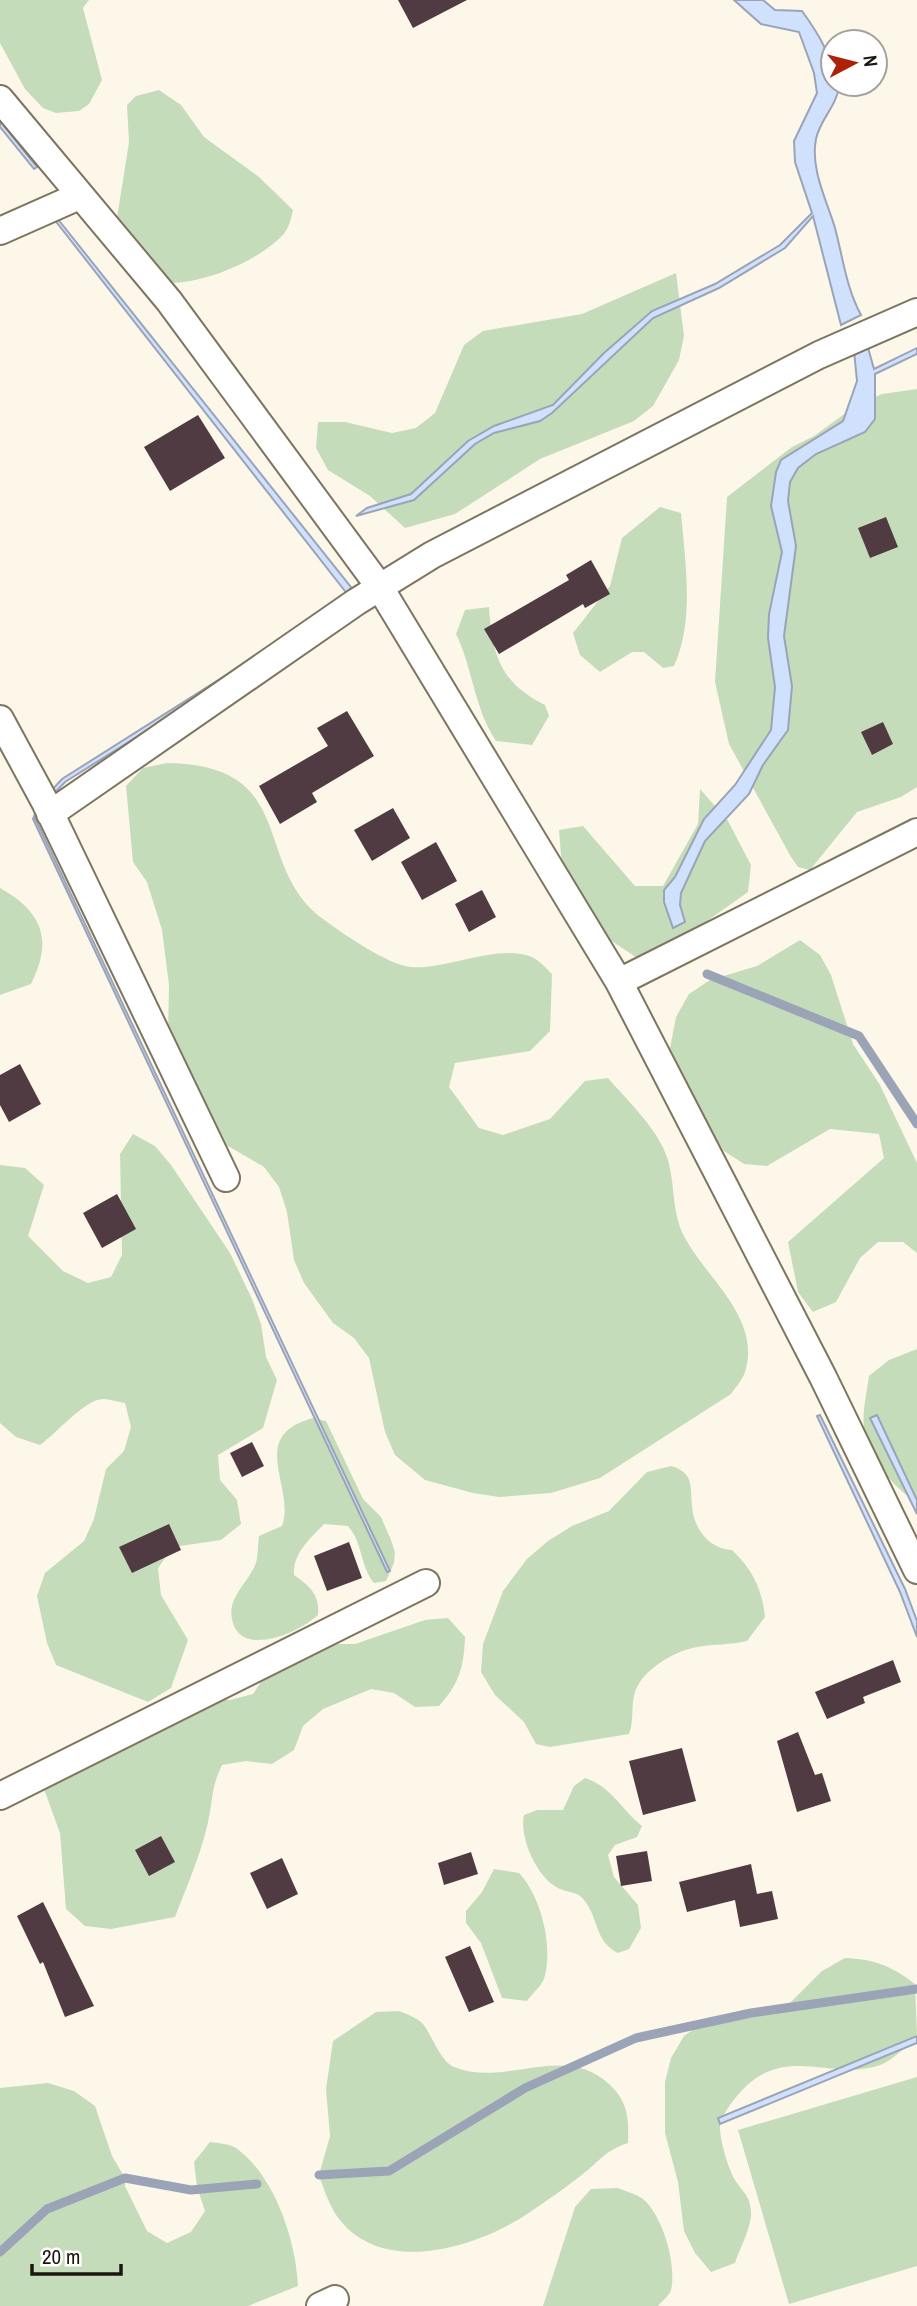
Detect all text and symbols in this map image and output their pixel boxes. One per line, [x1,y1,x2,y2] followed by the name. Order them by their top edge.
[819,28,889,98] north arrow
[857,54,884,68] text: N
[32,2232,121,2276] scale bar
[42,2242,80,2271] text: 20 m

